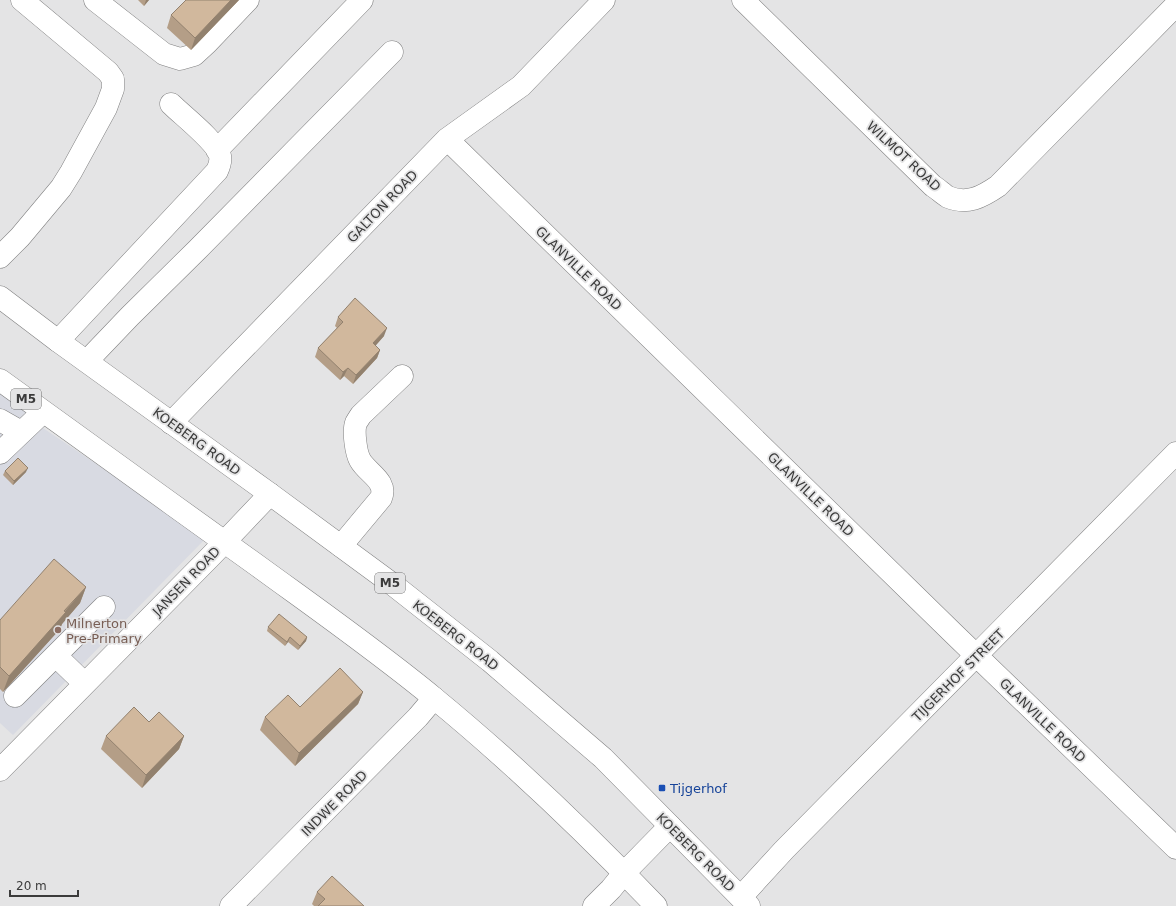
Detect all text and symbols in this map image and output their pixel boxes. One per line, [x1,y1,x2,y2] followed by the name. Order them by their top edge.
[864,118,944,194] street label: WILMOT ROAD
[344,167,421,246] street label: GALTON ROAD
[533,223,625,313] street label: GLANVILLE ROAD
[11,389,41,409] road number: M5
[150,405,243,478] street label: KOEBERG ROAD
[765,449,857,539] street label: GLANVILLE ROAD
[149,544,223,620] street label: JANSEN ROAD
[375,573,405,593] road number: M5
[410,597,502,673] street label: KOEBERG ROAD
[66,616,142,646] place label: Milnerton Pre-Primary
[53,625,63,635] marker: Milnerton Pre-Primary
[908,626,1008,725] street label: TIJGERHOF STREET
[997,675,1089,765] street label: GLANVILLE ROAD
[298,767,370,839] street label: INDWE ROAD
[669,781,727,796] place label: Tijgerhof
[657,783,667,793] marker: Tijgerhof
[653,810,738,895] street label: KOEBERG ROAD
[10,872,78,898] scale bar
[16,879,47,893] text: 20 m

